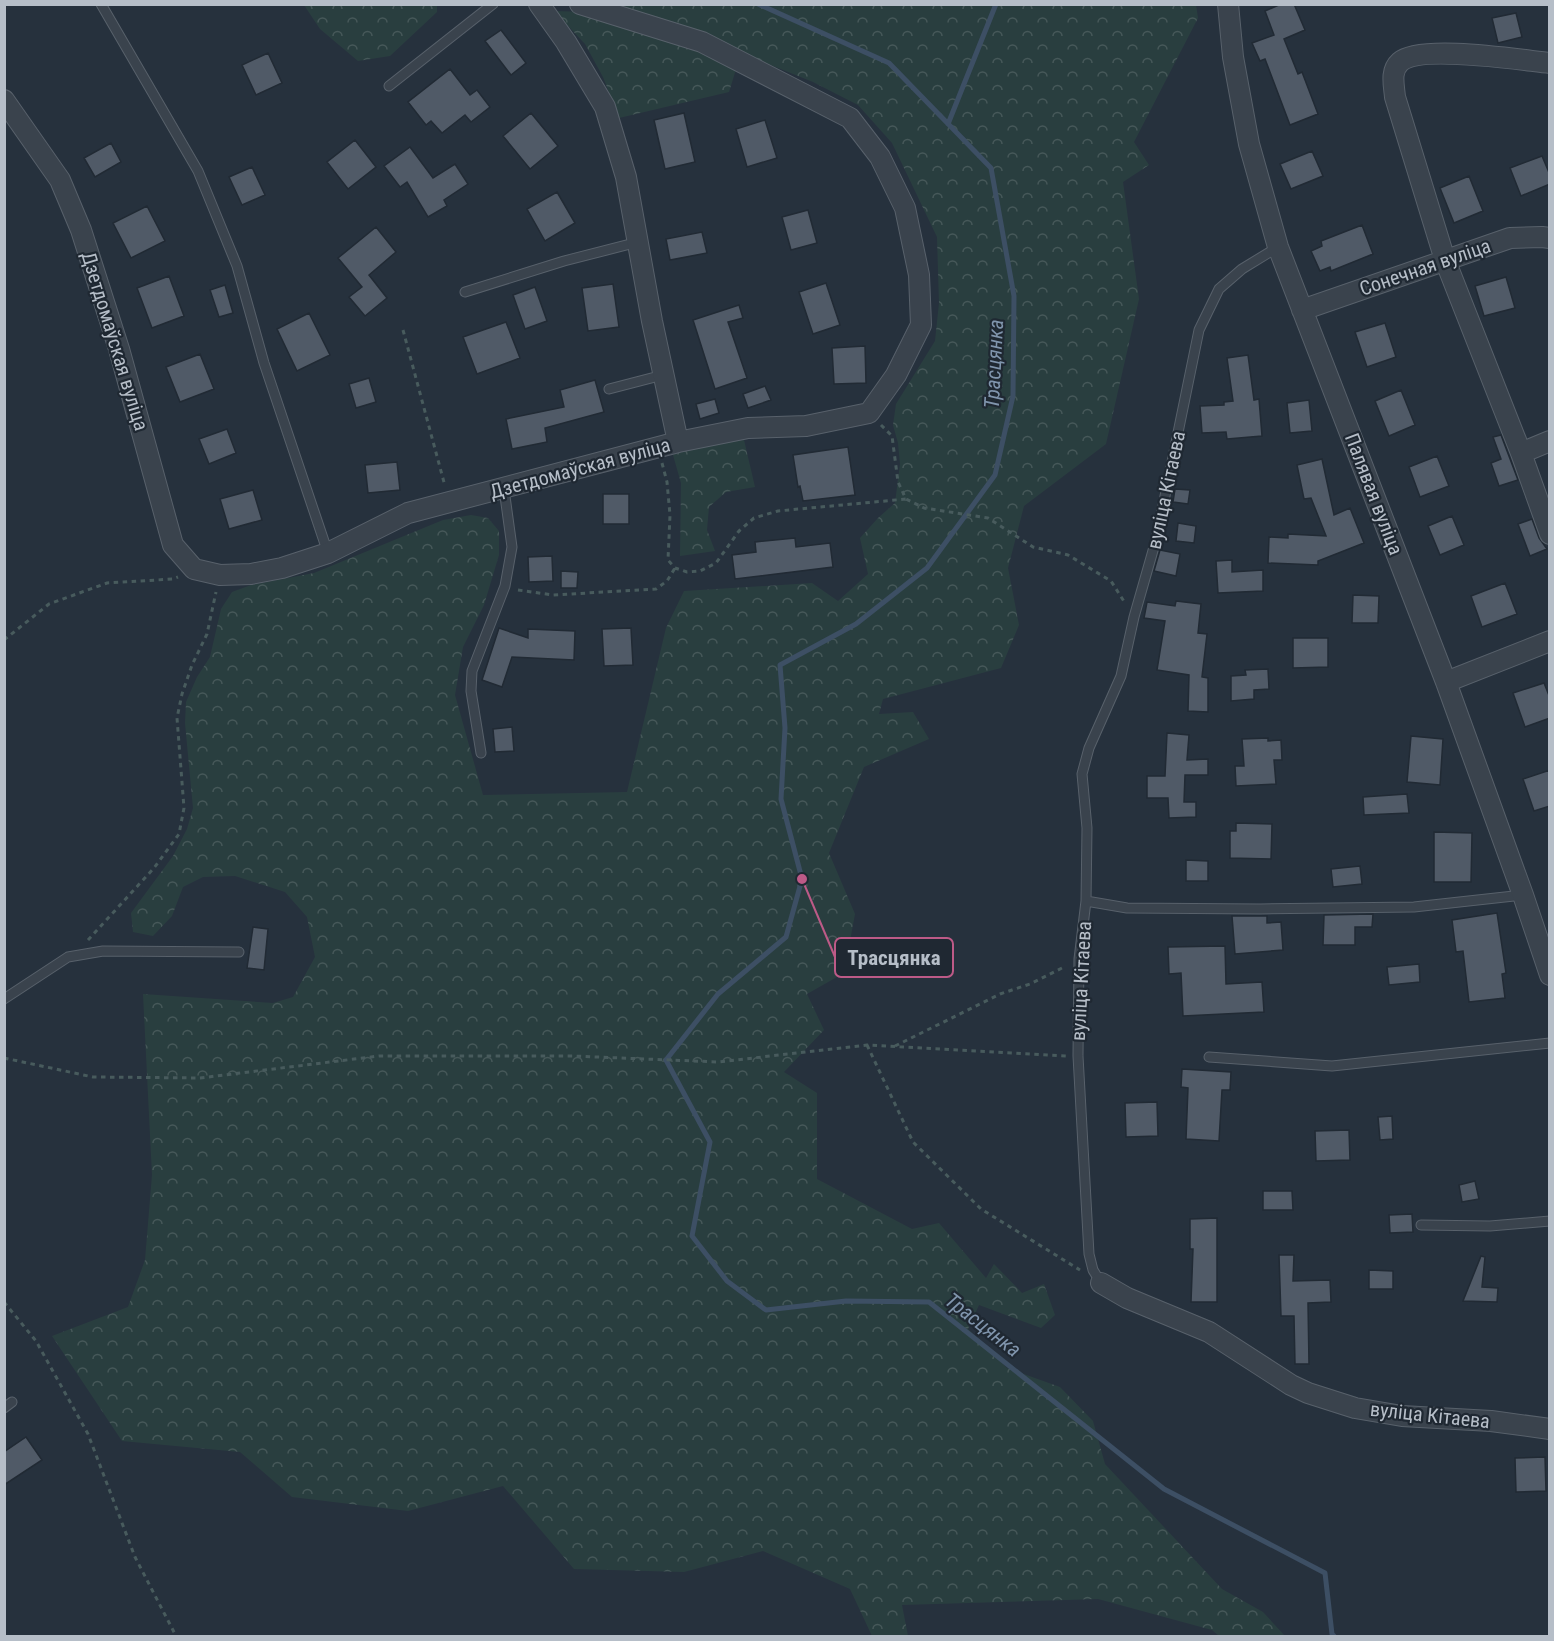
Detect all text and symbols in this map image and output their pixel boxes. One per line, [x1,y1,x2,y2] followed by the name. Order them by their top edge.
[1356,233,1494,301] street label: Сонечная вуліца
[76,249,154,433] street label: Дзетдомаўская вуліца
[980,319,1008,409] water label: Трасцянка
[1142,429,1190,551] street label: вуліца Кітаева
[1340,430,1408,558] street label: Палявая вуліца
[487,432,673,504] street label: Дзетдомаўская вуліца
[1066,920,1096,1042] street label: вуліца Кітаева
[835,938,953,977] callout: Трасцянка
[847,946,941,970] text: Трасцянка
[940,1288,1026,1362] water label: Трасцянка
[1369,1397,1491,1433] street label: вуліца Кітаева

